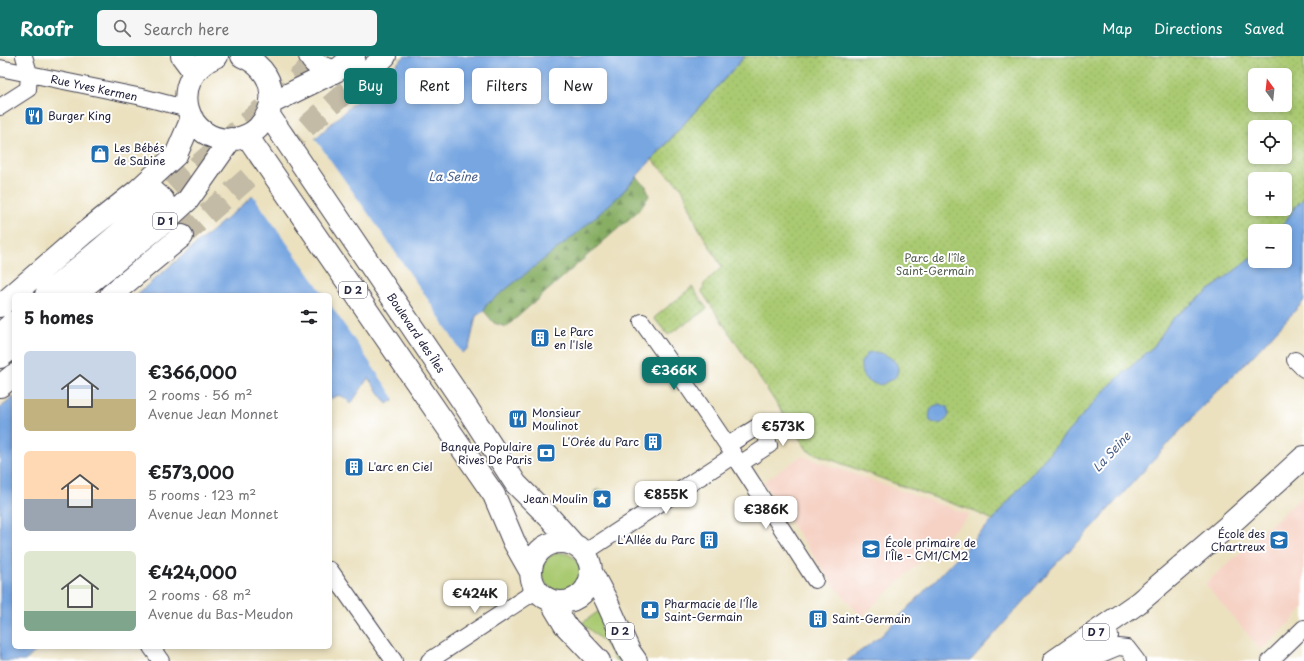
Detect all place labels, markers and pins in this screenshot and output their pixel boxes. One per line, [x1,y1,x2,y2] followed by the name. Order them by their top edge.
[23,105,45,127] restaurant icon: Burger King
[48,107,111,124] place label: Burger King
[114,139,166,169] place label: Les Bébés de Sabine
[89,143,111,165] shop icon: Les Bébés de Sabine
[554,323,594,353] place label: Le Parc en l'Isle
[529,327,551,349] building icon: Le Parc en l'Isle
[646,357,702,391] pin: €366K
[532,404,581,434] place label: Monsieur Moulinot
[507,408,529,430] restaurant icon: Monsieur Moulinot
[755,413,811,447] pin: €573K
[642,431,664,453] building icon: L'Orée du Parc
[562,433,639,450] place label: L'Orée du Parc
[441,438,532,468] place label: Banque Populaire Rives De Paris
[535,442,557,464] bank icon: Banque Populaire Rives De Paris
[343,456,365,478] building icon: L'arc en Ciel
[368,458,432,475] place label: L'arc en Ciel
[638,481,694,515] pin: €855K
[591,488,613,510] place icon: Jean Moulin
[523,490,588,507] place label: Jean Moulin
[738,496,794,530] pin: €386K
[1211,525,1265,555] place label: École des Chartreux
[698,529,720,551] building icon: L'Allée du Parc
[1268,529,1290,551] school or university icon: École des Chartreux
[617,531,695,548] place label: L'Allée du Parc
[885,534,976,564] place label: École primaire de l'Île - CM1/CM2
[860,538,882,560] school or university icon: École primaire de l'Île - CM1/CM2
[447,580,503,614] pin: €424K
[664,595,758,625] place label: Pharmacie de l'Île Saint-Germain
[639,599,661,621] pharmacy icon: Pharmacie de l'Île Saint-Germain
[807,608,829,630] building icon: Saint-Germain
[832,610,911,627] place label: Saint-Germain

